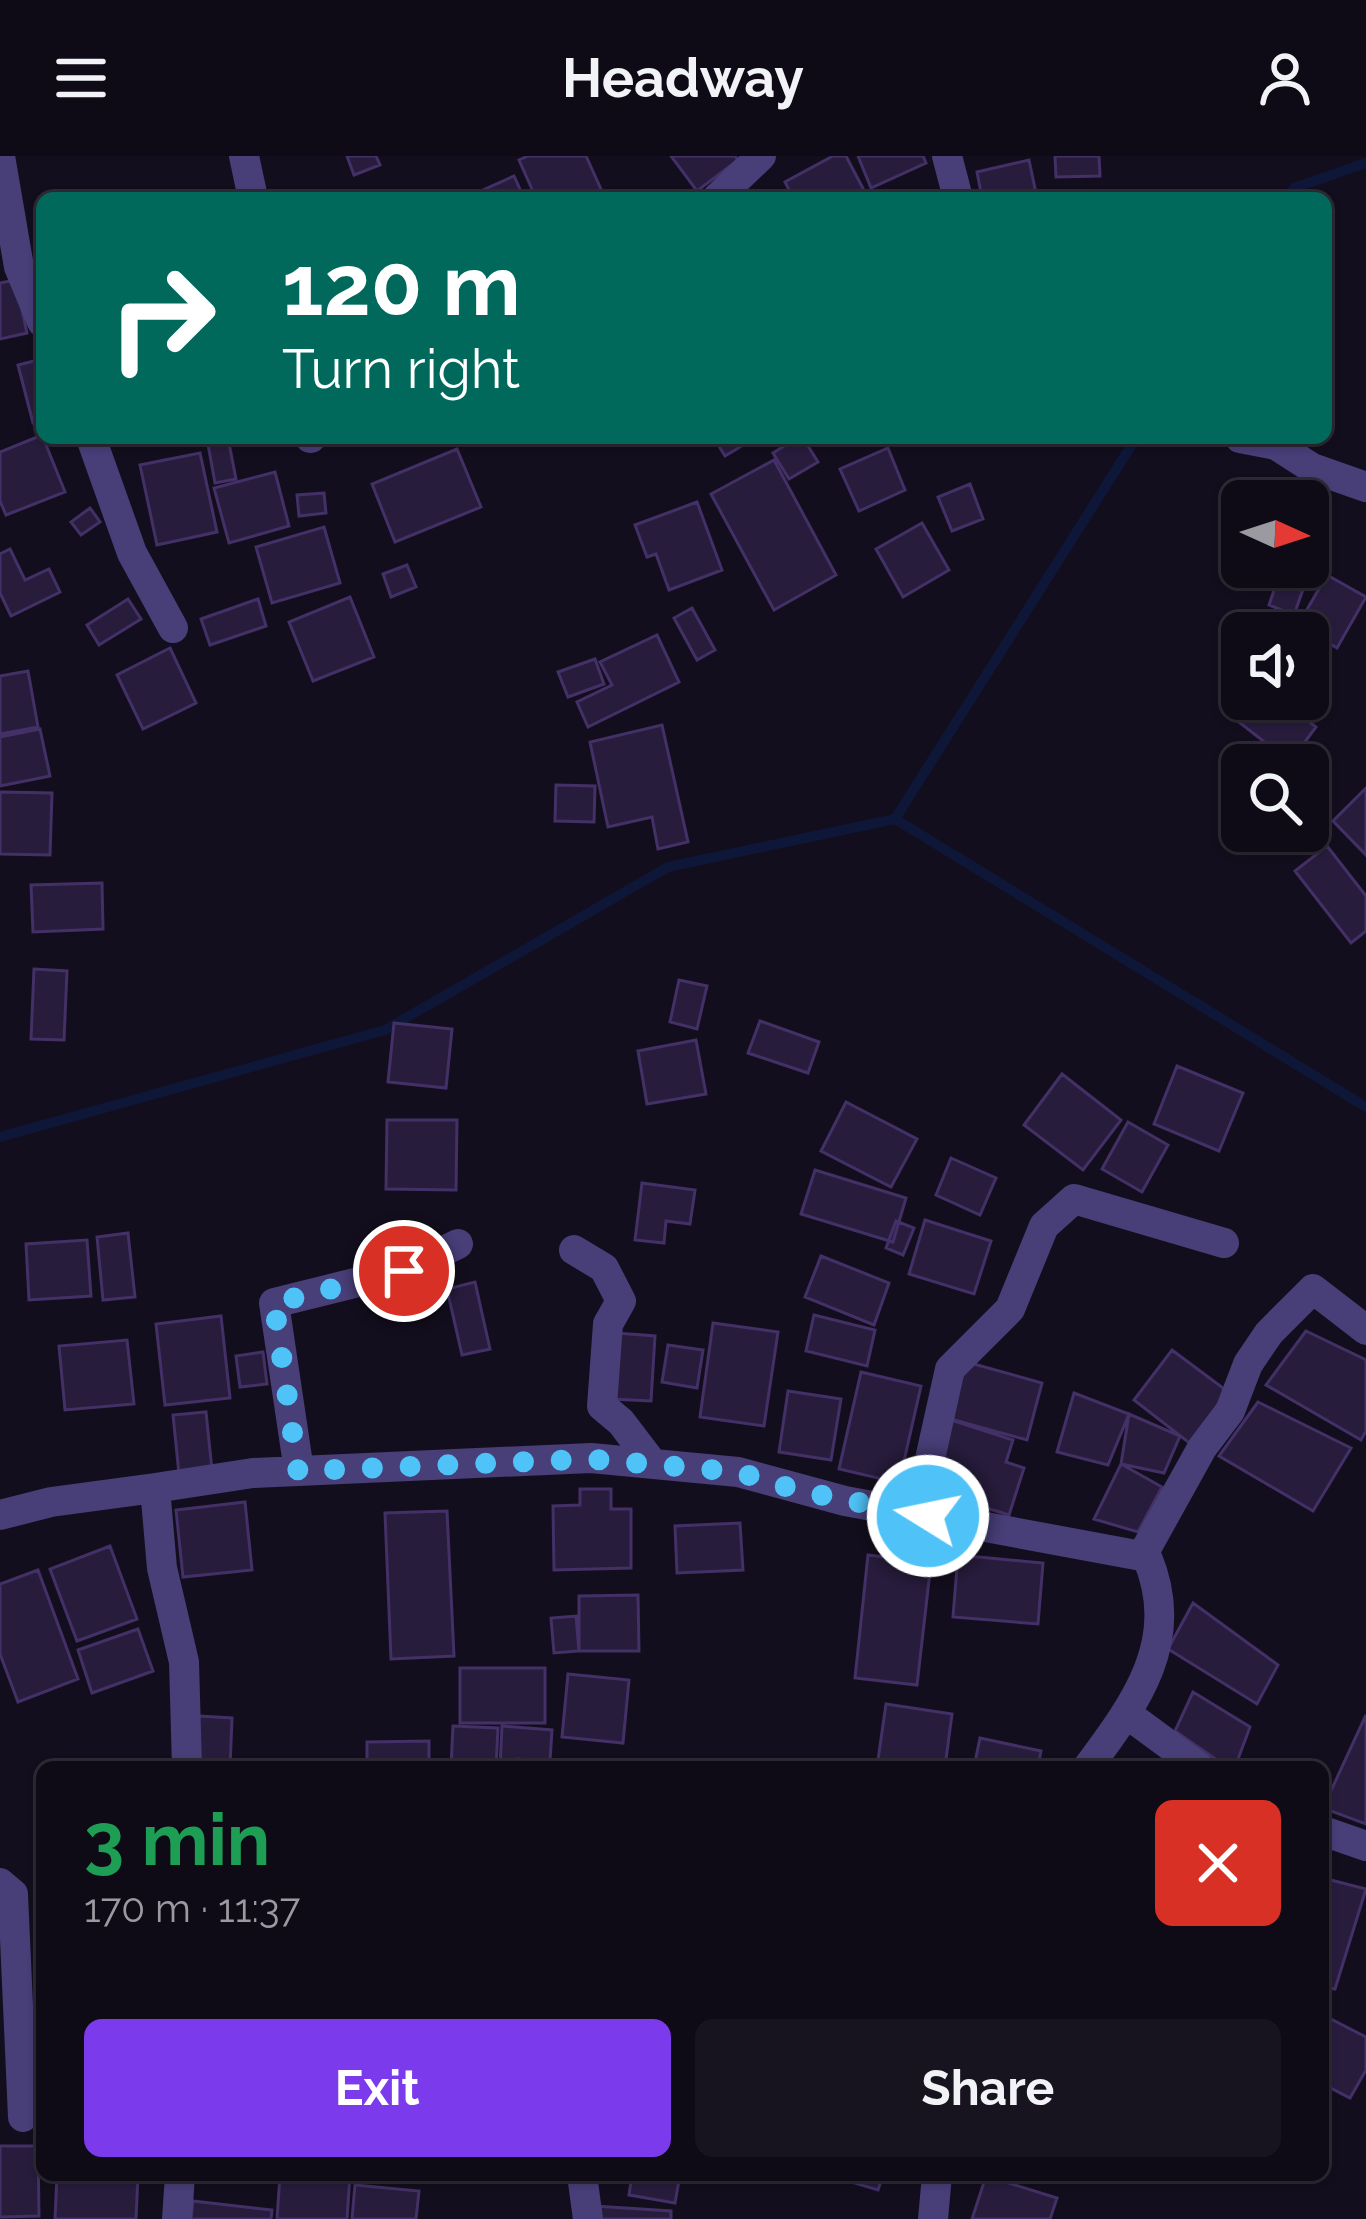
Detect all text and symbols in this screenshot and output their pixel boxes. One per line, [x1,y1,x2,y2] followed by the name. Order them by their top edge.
[48,45,114,111] icon: menu
[1252,45,1318,111] icon: person
[562,46,804,110] text: Headway
[282,236,521,335] text: 120 m
[84,240,240,396] icon: right
[282,337,520,401] text: Turn right
[1221,480,1329,588] north arrow
[1221,480,1329,852] map controls
[1221,612,1329,720] button: sound
[1221,744,1329,852] button: search
[353,1220,455,1322] pin
[371,1238,437,1304] icon: arrive
[865,1453,991,1579] position arrow
[84,1797,270,1882] text: 3 min
[1155,1800,1281,1926] button: close
[84,1885,300,1931] text: 170 m · 11:37
[84,2019,671,2157] button: Exit
[695,2019,1281,2157] button: Share

